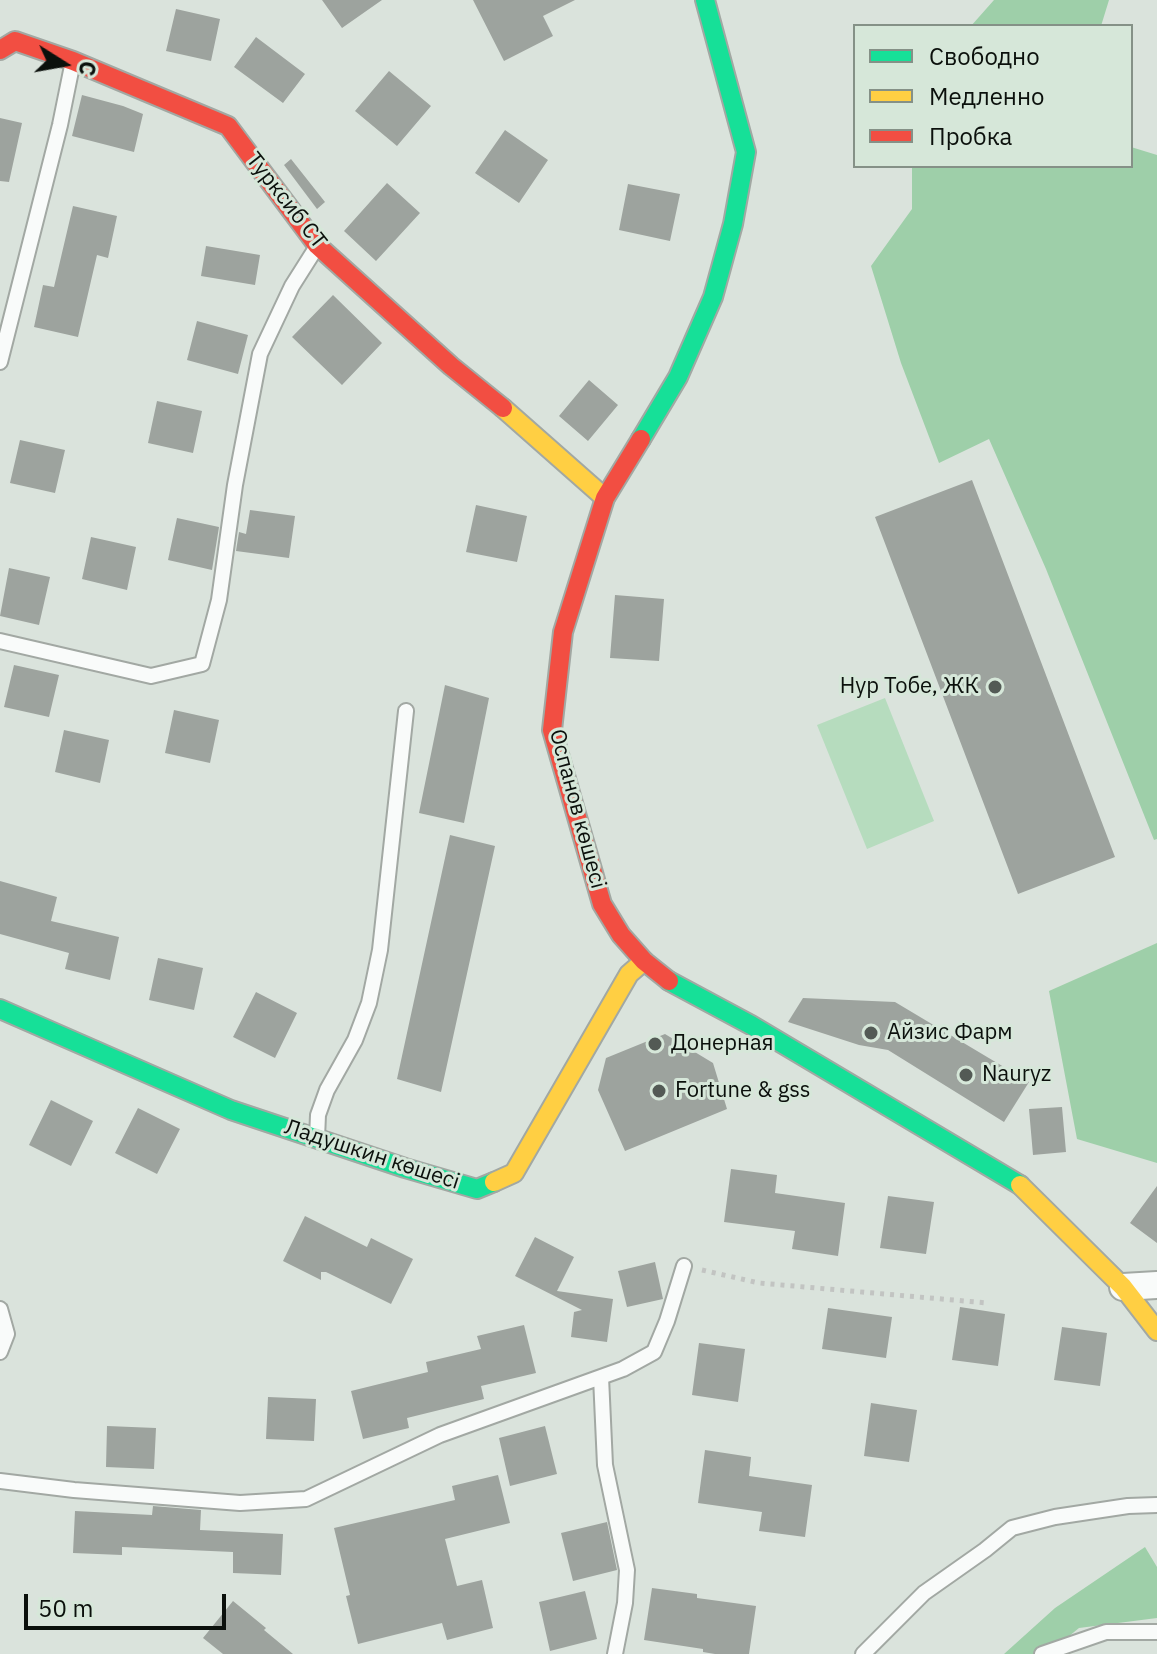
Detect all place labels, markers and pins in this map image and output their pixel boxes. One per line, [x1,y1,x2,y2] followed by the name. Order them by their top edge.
[840,674,979,700] place label: Нур Тобе, ЖК
[986,678,1004,696] marker: Нур Тобе, ЖК
[887,1020,1013,1046] place label: Айзис Фарм
[862,1024,880,1042] marker: Айзис Фарм
[671,1031,773,1057] place label: Донерная
[646,1035,664,1053] marker: Донерная
[982,1062,1051,1088] place label: Nauryz
[957,1066,975,1084] marker: Nauryz
[675,1078,811,1104] place label: Fortune & gss
[650,1082,668,1100] marker: Fortune & gss

